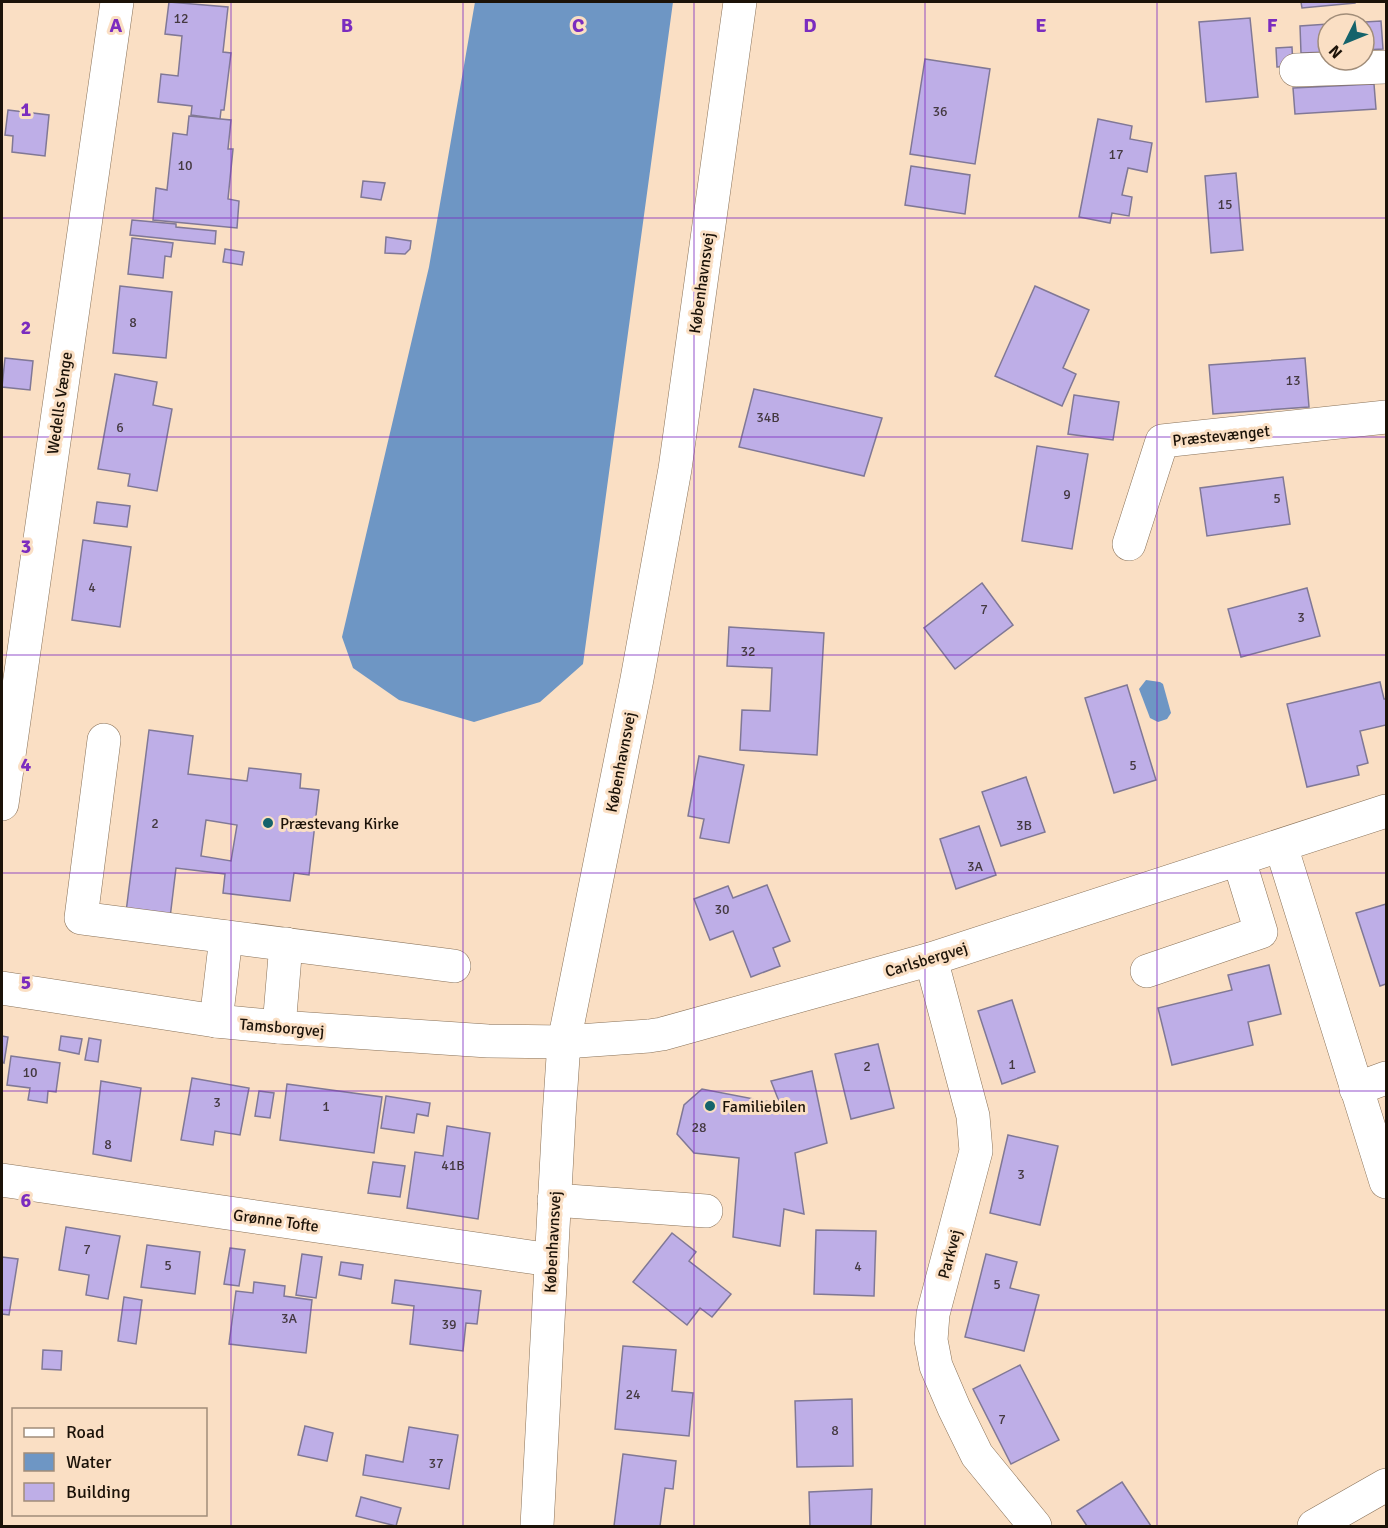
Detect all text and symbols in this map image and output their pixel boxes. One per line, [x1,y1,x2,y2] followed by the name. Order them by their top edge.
[173,10,189,27] house number: 12
[1316,12,1376,72] north arrow
[110,13,123,38] text: A
[341,13,353,38] text: B
[572,13,584,38] text: C
[803,13,817,38] text: D
[1035,13,1047,38] text: E
[1267,13,1278,38] text: F
[1325,41,1347,62] text: N
[21,97,32,122] text: 1
[932,103,948,120] house number: 36
[1108,146,1124,163] house number: 17
[177,157,193,174] house number: 10
[1217,196,1233,213] house number: 15
[685,231,719,335] street label: Københavnsvej
[129,314,137,331] house number: 8
[21,315,31,340] text: 2
[43,351,77,456] street label: Wedells Vænge
[1285,372,1301,389] house number: 13
[756,409,780,426] house number: 34B
[116,419,124,436] house number: 6
[1171,421,1271,451] street label: Præstevænget
[1063,486,1071,503] house number: 9
[1273,490,1281,507] house number: 5
[21,534,31,559] text: 3
[88,579,96,596] house number: 4
[980,601,988,618] house number: 7
[1297,609,1305,626] house number: 3
[740,643,756,660] house number: 32
[601,710,641,814] street label: Københavnsvej
[21,752,32,777] text: 4
[1129,757,1137,774] house number: 5
[280,814,399,834] place label: Præstevang Kirke
[151,815,159,832] house number: 2
[261,816,275,830] marker: Præstevang Kirke
[1016,817,1032,834] house number: 3B
[967,858,983,875] house number: 3A
[714,901,730,918] house number: 30
[883,938,970,982] street label: Carlsbergvej
[21,970,31,995] text: 5
[239,1014,325,1042] street label: Tamsborgvej
[1008,1056,1016,1073] house number: 1
[863,1058,871,1075] house number: 2
[22,1064,38,1081] house number: 10
[213,1094,221,1111] house number: 3
[722,1097,806,1117] place label: Familiebilen
[322,1098,330,1115] house number: 1
[703,1099,717,1113] marker: Familiebilen
[691,1119,707,1136] house number: 28
[104,1136,112,1153] house number: 8
[441,1157,465,1174] house number: 41B
[1017,1166,1025,1183] house number: 3
[21,1188,32,1213] text: 6
[540,1191,566,1294] street label: Københavnsvej
[232,1205,320,1237] street label: Grønne Tofte
[934,1227,966,1281] street label: Parkvej
[83,1241,91,1258] house number: 7
[164,1257,172,1274] house number: 5
[854,1258,862,1275] house number: 4
[993,1276,1001,1293] house number: 5
[281,1310,297,1327] house number: 3A
[441,1316,457,1333] house number: 39
[625,1386,641,1403] house number: 24
[12,1408,207,1516] legend
[998,1411,1006,1428] house number: 7
[66,1421,105,1443] text: Road
[831,1422,839,1439] house number: 8
[66,1451,112,1473] text: Water
[428,1455,444,1472] house number: 37
[66,1481,130,1503] text: Building

